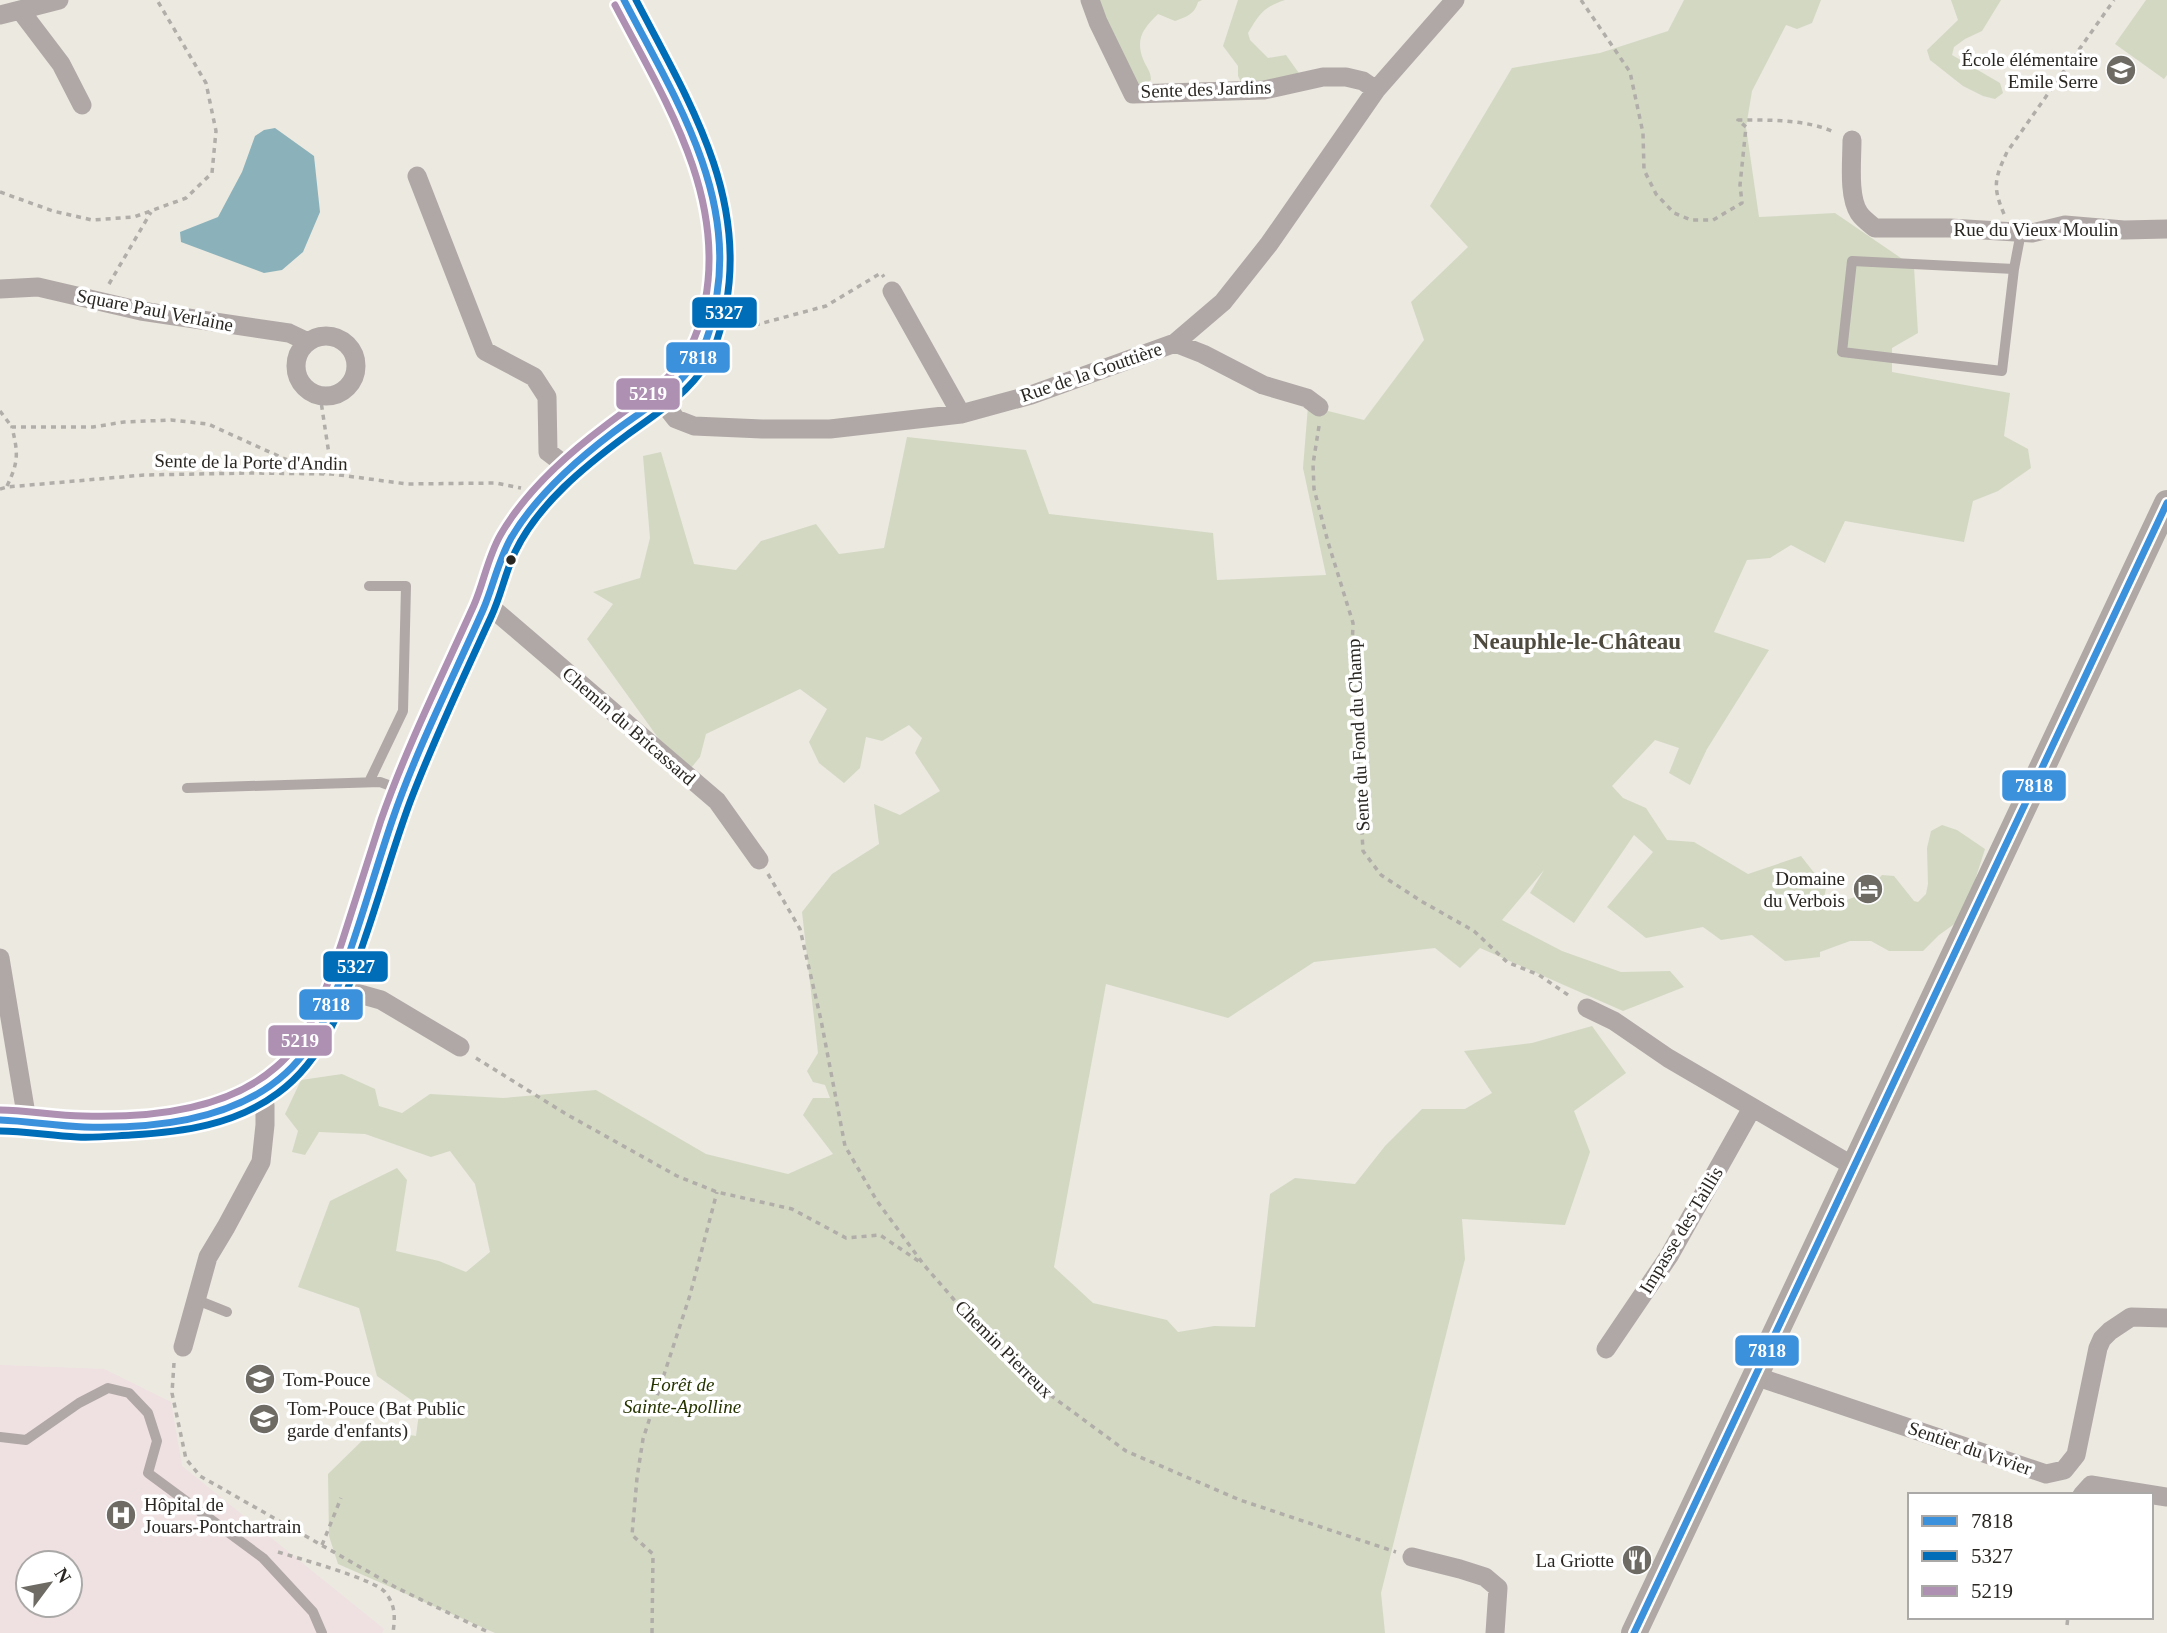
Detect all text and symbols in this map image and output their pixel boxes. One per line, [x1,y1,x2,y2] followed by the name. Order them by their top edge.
[1961,49,2098,92] place label: École élémentaire Emile Serre
[2104,53,2138,87] school or university icon: École élémentaire Emile Serre
[1140,76,1272,102] street label: Sente des Jardins
[1954,219,2119,240] street label: Rue du Vieux Moulin
[75,285,235,335] street label: Square Paul Verlaine
[691,296,758,329] line badge: 5327
[705,302,744,323] text: 5327
[1017,338,1165,406] street label: Rue de la Gouttière
[665,341,731,374] line badge: 7818
[679,347,717,368] text: 7818
[615,377,681,411] line badge: 5219
[629,383,667,404] text: 5219
[154,450,348,474] street label: Sente de la Porte d'Andin
[504,553,518,567] unlabelled marker
[1473,629,1681,654] district label: Neauphle-le-Château
[1342,638,1374,832] street label: Sente du Fond du Champ
[558,663,700,790] street label: Chemin du Bricassard
[2001,769,2067,802] line badge: 7818
[2015,775,2053,796] text: 7818
[1764,868,1845,911] place label: Domaine du Verbois
[1851,872,1885,906] hotel icon: Domaine du Verbois
[322,950,389,983] line badge: 5327
[337,956,376,977] text: 5327
[298,988,364,1021] line badge: 7818
[312,994,350,1015] text: 7818
[267,1024,333,1057] line badge: 5219
[281,1030,319,1051] text: 5219
[1635,1163,1727,1297] street label: Impasse des Taillis
[951,1296,1057,1402] street label: Chemin Pierreux
[1734,1334,1800,1367] line badge: 7818
[1748,1340,1786,1361] text: 7818
[243,1362,277,1396] school or university icon: Tom-Pouce
[283,1369,370,1390] place label: Tom-Pouce
[623,1374,741,1417] park label: Forêt de Sainte-Apolline
[287,1398,465,1442] place label: Tom-Pouce (Bat Public garde d'enfants)
[247,1402,281,1436] school or university icon: Tom-Pouce (Bat Public garde d'enfants)
[1905,1417,2035,1479] street label: Sentier du Vivier
[1908,1493,2153,1619] legend
[144,1494,302,1537] place label: Hôpital de Jouars-Pontchartrain
[104,1498,138,1532] hospital icon: Hôpital de Jouars-Pontchartrain
[1971,1509,2013,1533] text: 7818
[1620,1543,1654,1577] restaurant icon: La Griotte
[1971,1544,2013,1568] text: 5327
[14,1549,84,1619] north arrow
[1535,1550,1614,1571] place label: La Griotte
[50,1564,76,1587] text: N
[1971,1579,2013,1603] text: 5219

